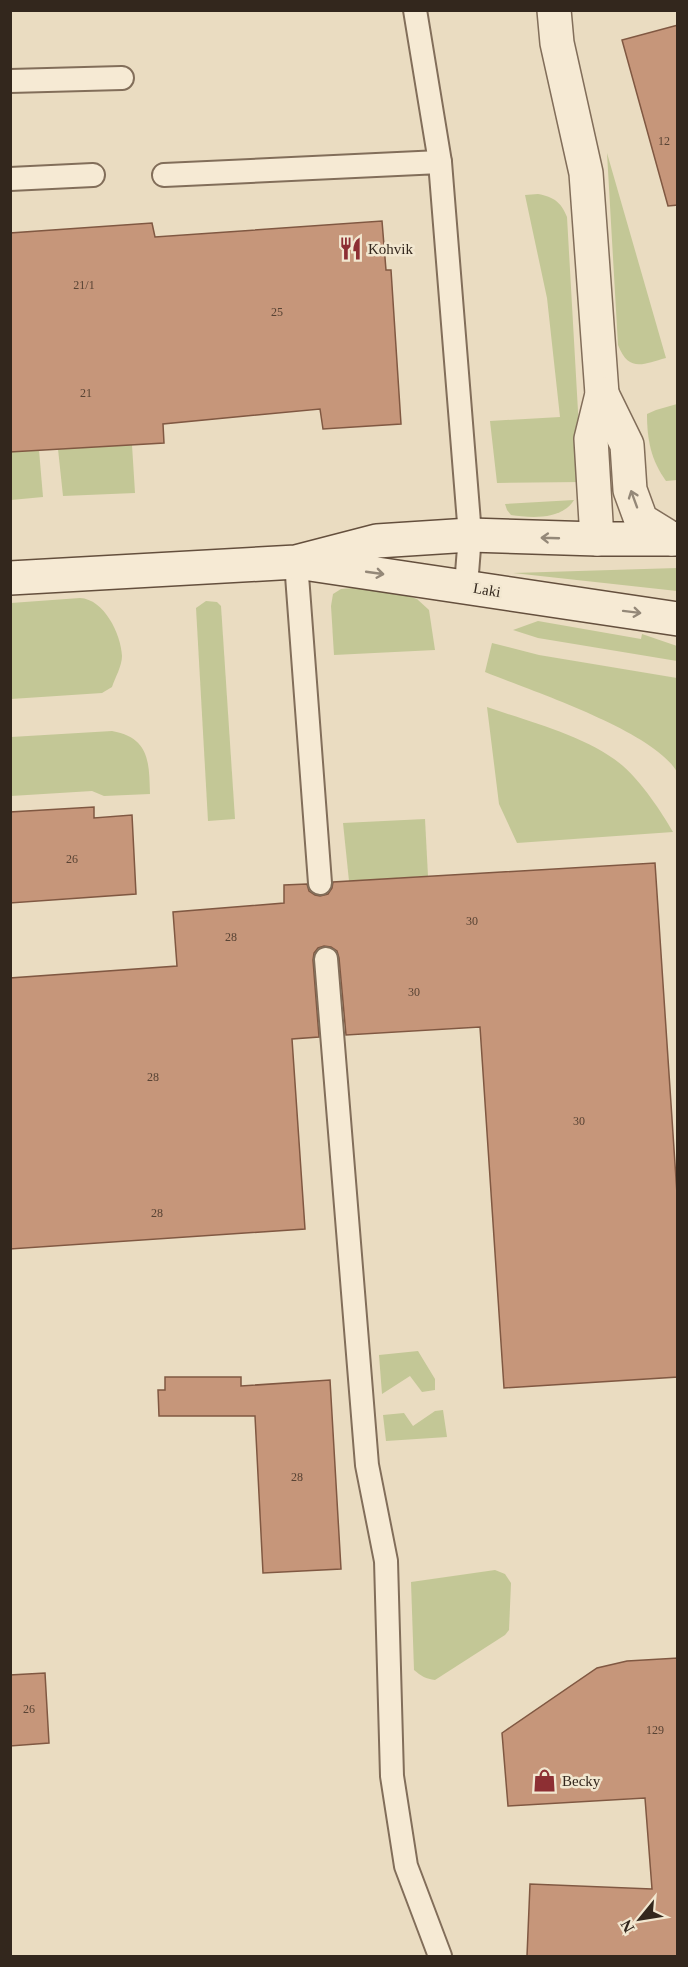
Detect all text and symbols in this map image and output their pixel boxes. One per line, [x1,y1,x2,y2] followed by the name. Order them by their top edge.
[658,134,670,148] house number: 12
[337,236,363,262] restaurant icon: Kohvik
[368,241,414,257] place label: Kohvik
[73,278,95,292] house number: 21/1
[271,305,283,319] house number: 25
[80,386,92,400] house number: 21
[627,490,638,509] one-way arrow
[541,532,561,544] one-way arrow
[364,568,384,579] one-way arrow
[472,580,502,600] street label: Laki
[622,607,642,618] one-way arrow
[66,852,78,866] house number: 26
[466,914,478,928] house number: 30
[225,930,237,944] house number: 28
[408,985,420,999] house number: 30
[147,1070,159,1084] house number: 28
[573,1114,585,1128] house number: 30
[151,1206,163,1220] house number: 28
[291,1470,303,1484] house number: 28
[23,1702,35,1716] house number: 26
[646,1723,664,1737] house number: 129
[531,1768,557,1794] shop icon: Becky
[562,1773,601,1789] place label: Becky
[610,1889,670,1949] north arrow
[617,1917,638,1936] text: N

